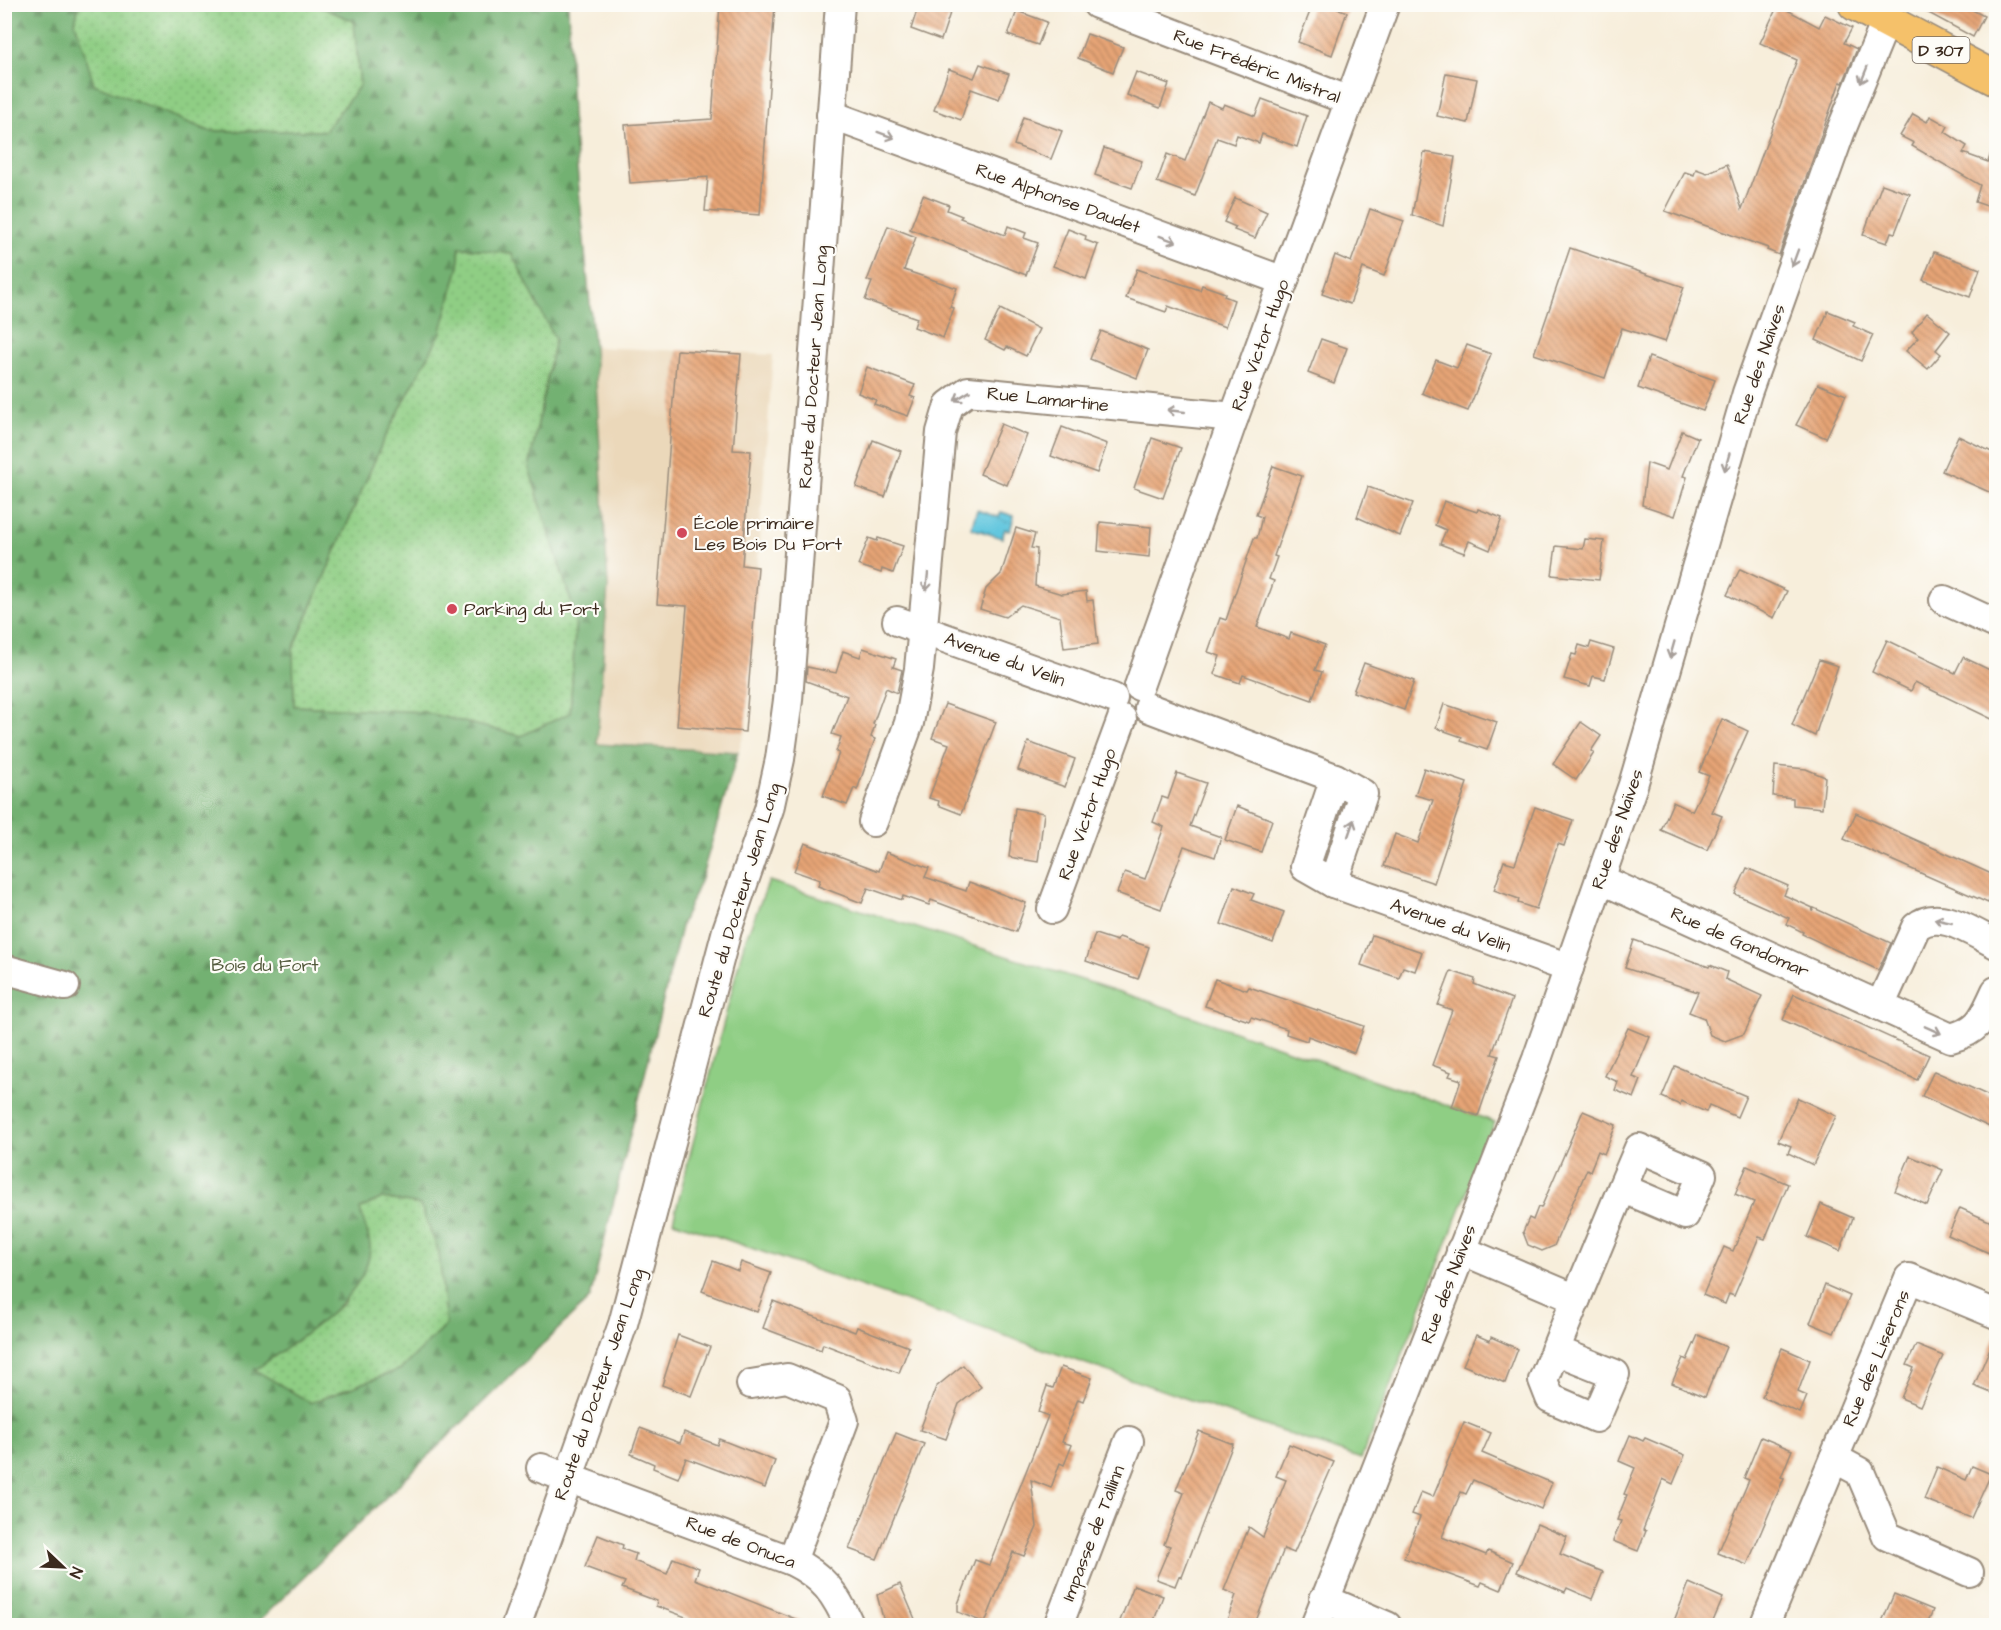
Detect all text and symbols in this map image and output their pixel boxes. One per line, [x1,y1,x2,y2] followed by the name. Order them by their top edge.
[1170,23,1344,110] street label: Rue Frédéric Mistral
[1912,37,1970,63] road number: D 307
[1858,65,1869,84] one-way arrow
[877,131,895,142] one-way arrow
[972,157,1144,240] street label: Rue Alphonse Daudet
[1158,234,1177,245] one-way arrow
[793,245,835,490] street label: Route du Docteur Jean Long
[1789,248,1800,267] one-way arrow
[1225,276,1297,415] street label: Rue Victor Hugo
[1727,301,1792,428] street label: Rue des Naïves
[986,381,1110,418] street label: Rue Lamartine
[954,390,971,403] one-way arrow
[1166,405,1186,416] one-way arrow
[1721,452,1732,471] one-way arrow
[694,511,843,557] place label: École primaire Les Bois Du Fort
[675,526,689,540] marker: École primaire Les Bois Du Fort
[921,572,932,591] one-way arrow
[464,597,600,623] place label: Parking du Fort
[445,602,459,616] marker: Parking du Fort
[941,626,1069,693] street label: Avenue du Velin
[1666,640,1677,659] one-way arrow
[1052,745,1124,884] street label: Rue Victor Hugo
[1585,766,1650,893] street label: Rue des Naïves
[692,780,788,1021] street label: Route du Docteur Jean Long
[1347,819,1358,838] one-way arrow
[1387,892,1515,959] street label: Avenue du Velin
[1667,901,1813,984] street label: Rue de Gondomar
[1934,915,1953,927] one-way arrow
[211,953,319,978] park label: Bois du Fort
[1924,1024,1942,1036] one-way arrow
[1414,1221,1483,1347] street label: Rue des Naïves
[548,1265,652,1504] street label: Route du Docteur Jean Long
[1836,1286,1917,1430] street label: Rue des Liserons
[1056,1462,1131,1605] street label: Impasse de Tallinn
[682,1510,799,1575] street label: Rue de Onuca
[33,1537,93,1597] north arrow
[64,1564,88,1581] text: N

